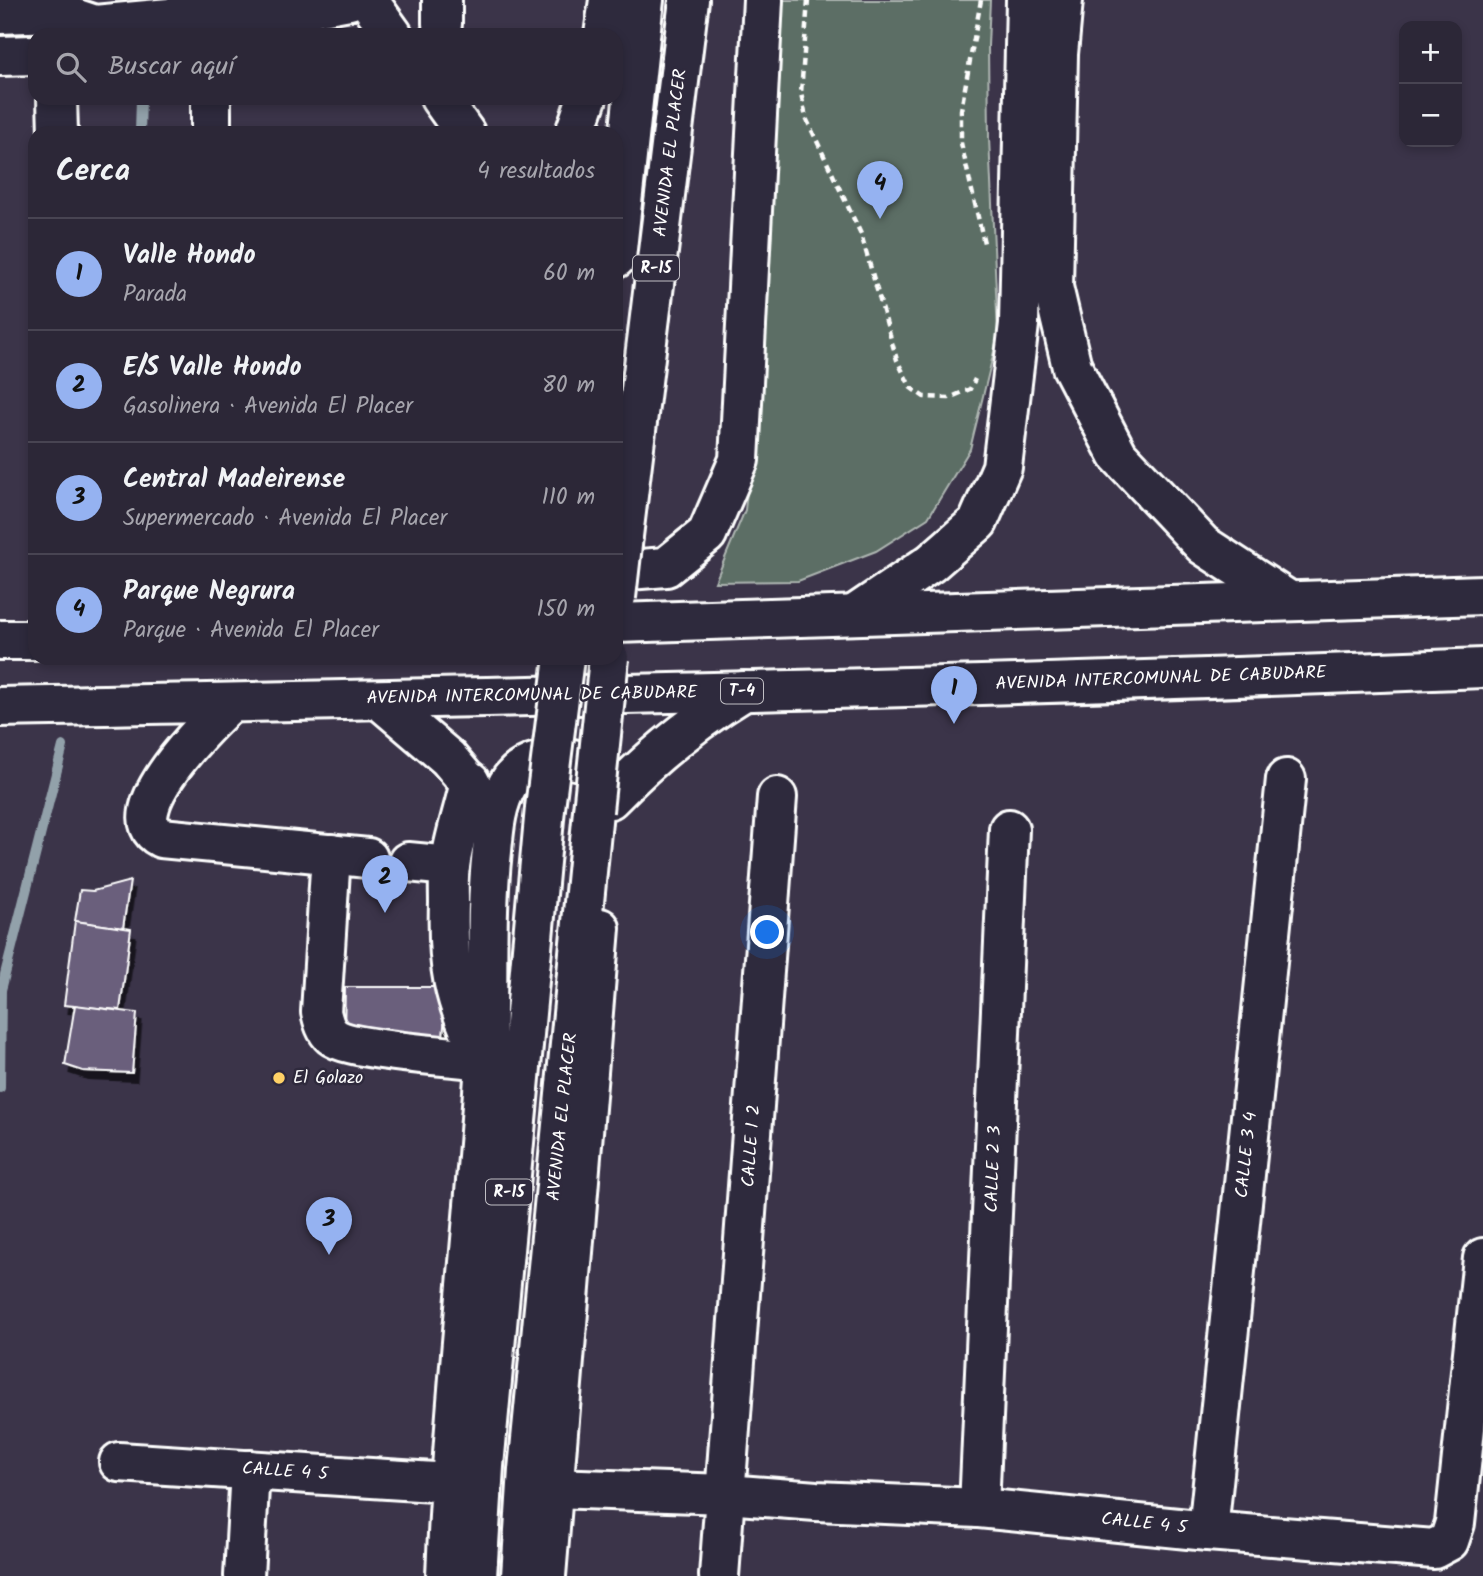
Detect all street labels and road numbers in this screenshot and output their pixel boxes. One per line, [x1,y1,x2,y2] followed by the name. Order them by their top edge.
[646,68,696,238] street label: AVENIDA EL PLACER
[633,256,679,280] road number: R-15
[995,659,1327,699] street label: AVENIDA INTERCOMUNAL DE CABUDARE
[721,678,763,704] road number: T-4
[366,679,698,713] street label: AVENIDA INTERCOMUNAL DE CABUDARE
[540,1032,586,1202] street label: AVENIDA EL PLACER
[735,1104,769,1188] street label: CALLE 1 2
[1228,1110,1266,1200] street label: CALLE 3 4
[978,1125,1010,1213] street label: CALLE 2 3
[486,1180,532,1204] road number: R-15
[241,1455,330,1490] street label: CALLE 4 5
[1100,1505,1190,1543] street label: CALLE 4 5

